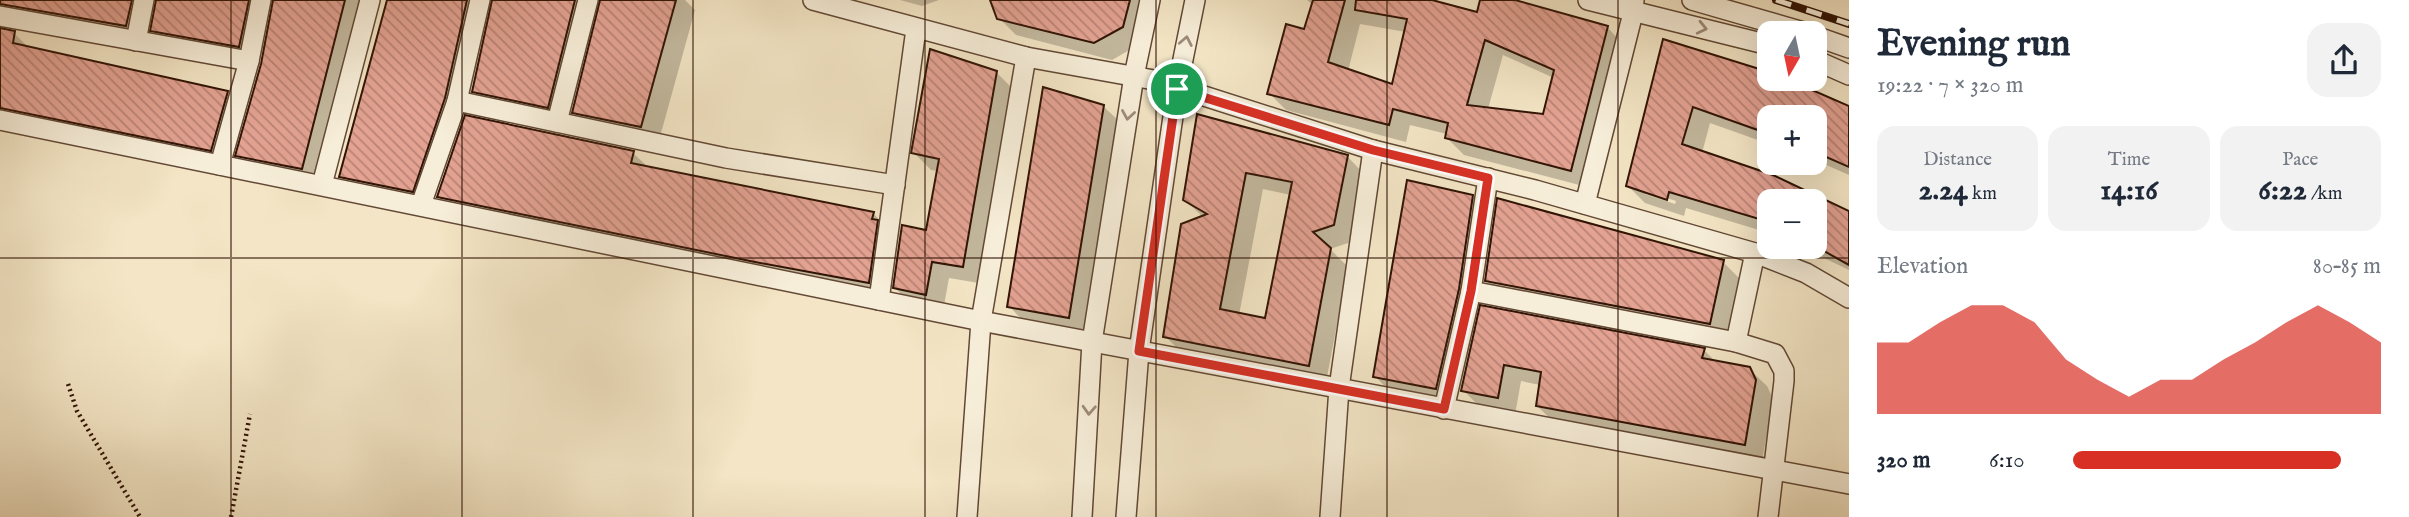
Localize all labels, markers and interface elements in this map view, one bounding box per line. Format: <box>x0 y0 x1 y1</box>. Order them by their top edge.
one-way arrow <box>1696 20 1708 35</box>
north arrow <box>1757 21 1827 91</box>
map controls <box>1757 21 1827 259</box>
text: Evening run <box>1877 21 2071 69</box>
button: share <box>2307 23 2381 97</box>
one-way arrow <box>1178 35 1193 47</box>
pin <box>1147 59 1207 119</box>
icon: arrive <box>1158 70 1196 108</box>
text: 19:22 · 7 × 320 m <box>1877 71 2024 100</box>
button: + <box>1757 105 1827 175</box>
one-way arrow <box>1121 109 1136 121</box>
text: Distance <box>1923 148 1992 172</box>
text: Time <box>2108 148 2150 172</box>
text: Pace <box>2282 148 2318 172</box>
text: 2.24 <box>1919 172 1968 210</box>
text: 14:16 <box>2100 172 2158 210</box>
text: 6:22 <box>2258 172 2307 210</box>
text: km <box>1968 182 1997 206</box>
text: /km <box>2307 182 2342 206</box>
button: − <box>1757 189 1827 259</box>
text: Elevation <box>1877 252 1968 281</box>
text: 80–85 m <box>2313 252 2381 281</box>
one-way arrow <box>1081 405 1096 416</box>
text: 320 m <box>1877 446 1930 475</box>
text: 6:10 <box>1989 446 2025 475</box>

